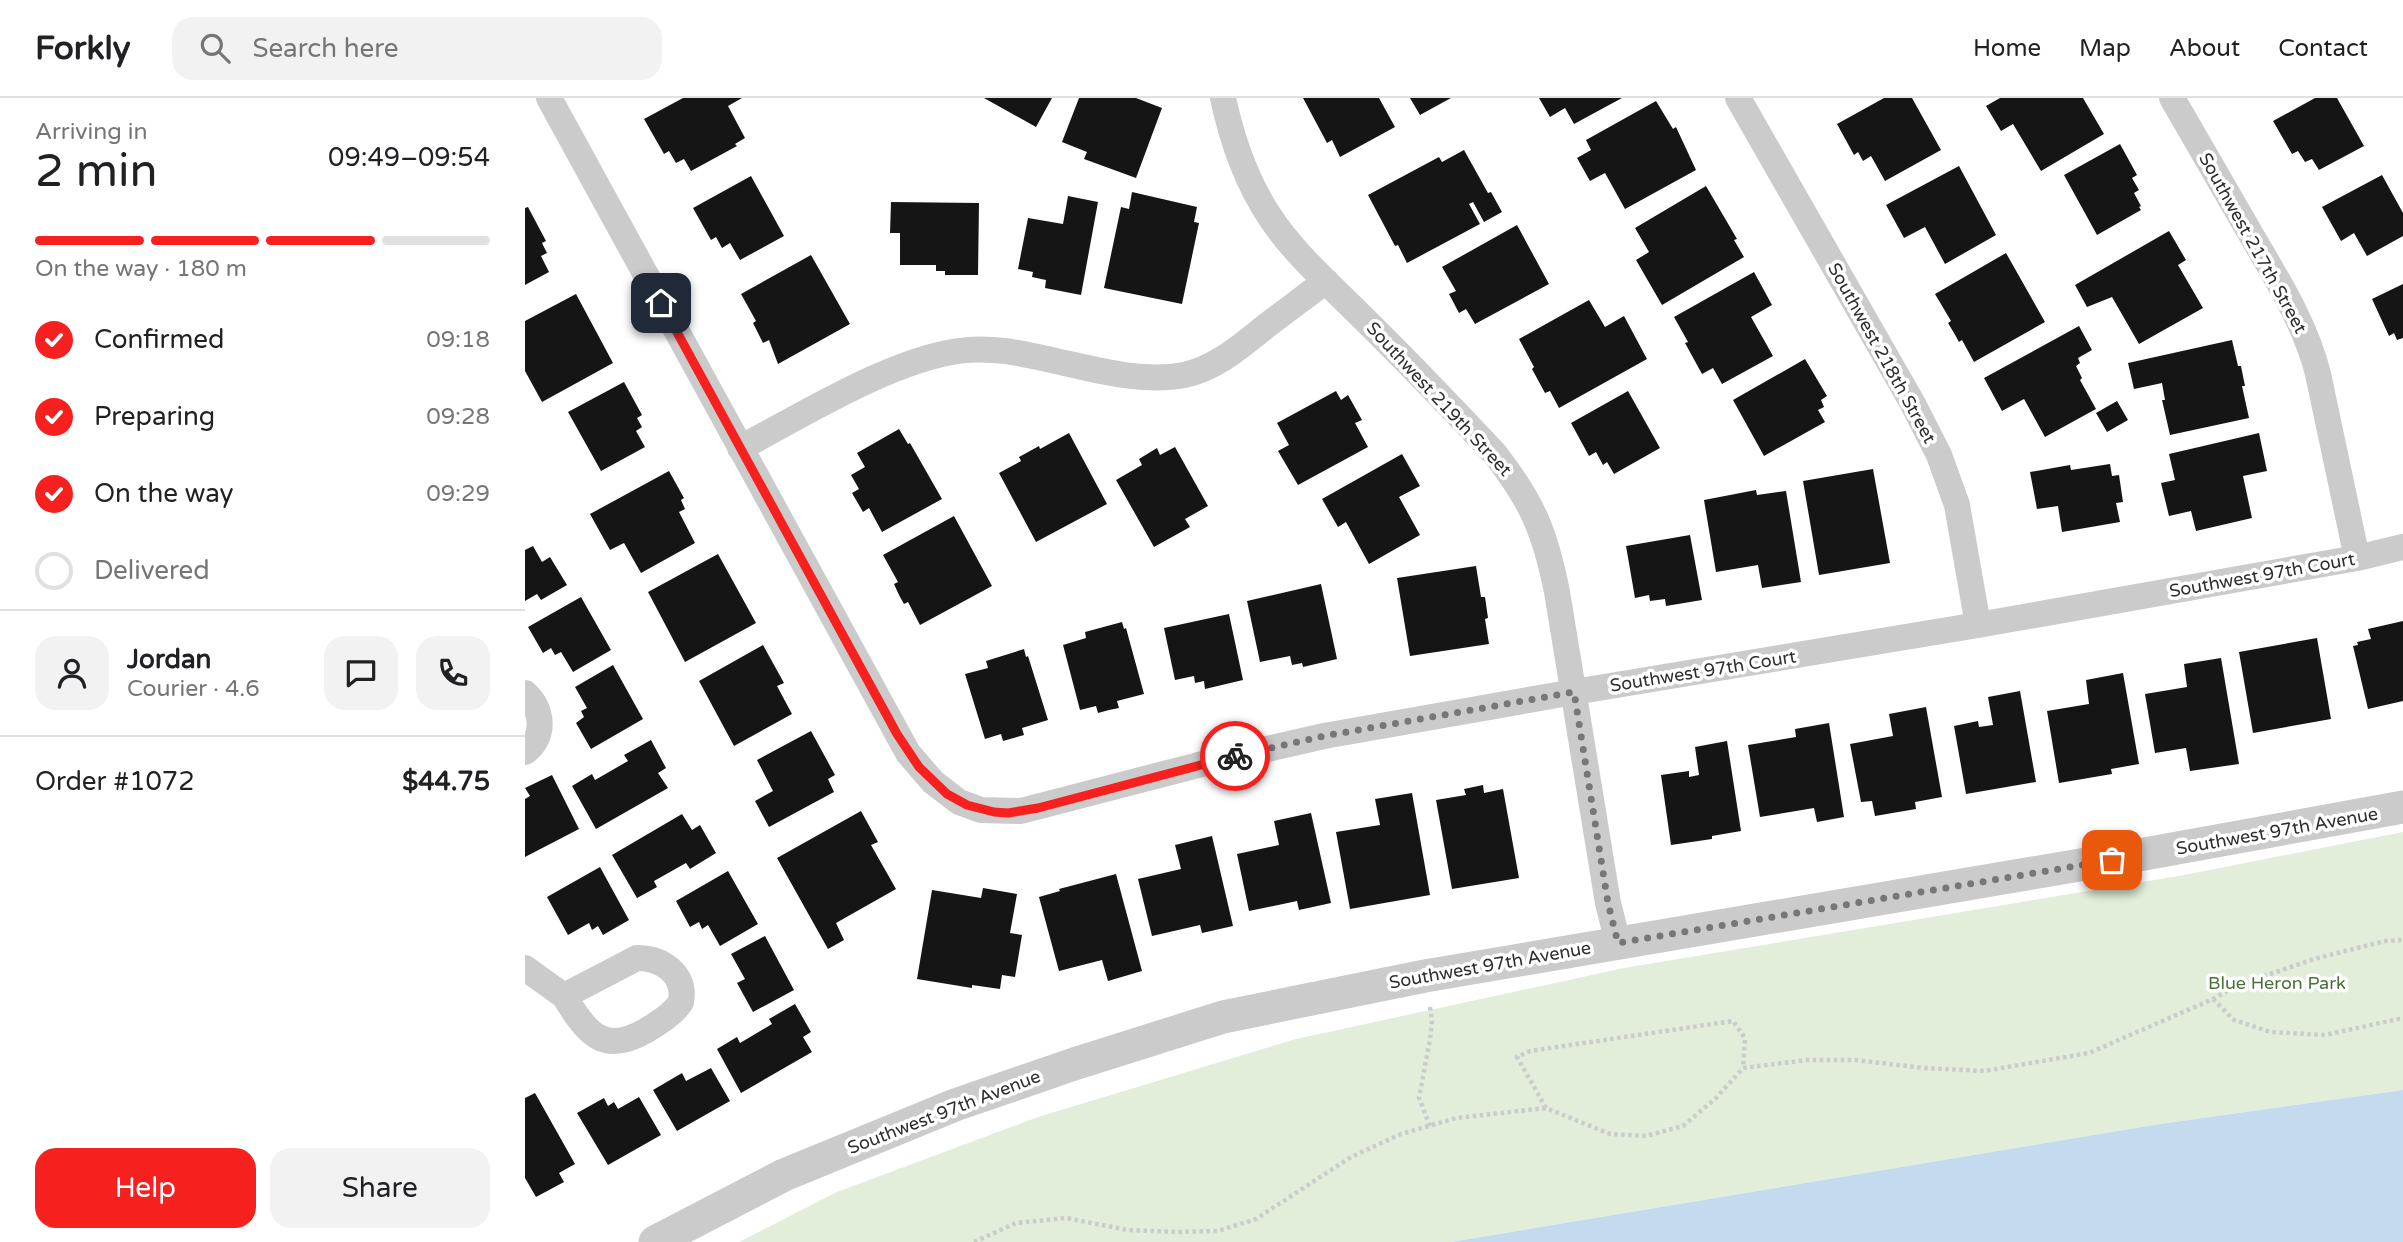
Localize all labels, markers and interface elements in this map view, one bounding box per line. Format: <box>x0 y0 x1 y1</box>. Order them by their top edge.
search box <box>172 17 662 80</box>
text: Forkly <box>35 29 130 68</box>
icon: search <box>196 29 234 67</box>
text: Search here <box>252 33 399 64</box>
text: Home <box>1973 34 2041 63</box>
text: Map <box>2079 34 2131 63</box>
text: About <box>2169 34 2240 63</box>
text: Contact <box>2278 34 2368 63</box>
text: Arriving in <box>35 118 148 146</box>
text: 09:49–09:54 <box>328 142 490 173</box>
text: 2 min <box>35 144 158 199</box>
street label: Southwest 217th Street <box>2194 149 2312 337</box>
text: On the way · 180 m <box>35 255 247 283</box>
street label: Southwest 218th Street <box>1823 259 1941 447</box>
pin <box>631 273 691 333</box>
icon: home <box>642 284 680 322</box>
street label: Southwest 219th Street <box>1362 317 1516 481</box>
icon: check <box>35 321 73 359</box>
text: Confirmed <box>94 324 224 355</box>
text: 09:18 <box>426 326 490 354</box>
icon: check <box>35 398 73 436</box>
text: Preparing <box>94 401 215 432</box>
text: 09:28 <box>426 403 490 431</box>
icon: check <box>35 475 73 513</box>
text: On the way <box>94 478 234 509</box>
text: 09:29 <box>426 480 490 508</box>
street label: Southwest 97th Court <box>2167 548 2357 602</box>
text: Delivered <box>94 555 210 586</box>
button: person <box>35 636 109 710</box>
button: chat <box>324 636 398 710</box>
button: phone <box>416 636 490 710</box>
text: Jordan <box>127 644 211 675</box>
street label: Southwest 97th Court <box>1608 645 1798 697</box>
text: Courier · 4.6 <box>127 675 260 703</box>
courier <box>1200 721 1270 791</box>
icon: bike <box>1216 737 1254 775</box>
text: Order #1072 <box>35 766 195 797</box>
text: $44.75 <box>402 766 490 797</box>
street label: Southwest 97th Avenue <box>2174 802 2380 860</box>
pin <box>2082 830 2142 890</box>
icon: bag <box>2093 841 2131 879</box>
street label: Southwest 97th Avenue <box>1387 936 1593 994</box>
park label: Blue Heron Park <box>2208 972 2346 994</box>
street label: Southwest 97th Avenue <box>845 1065 1043 1159</box>
button: Help <box>35 1148 256 1228</box>
button: Share <box>270 1148 490 1228</box>

